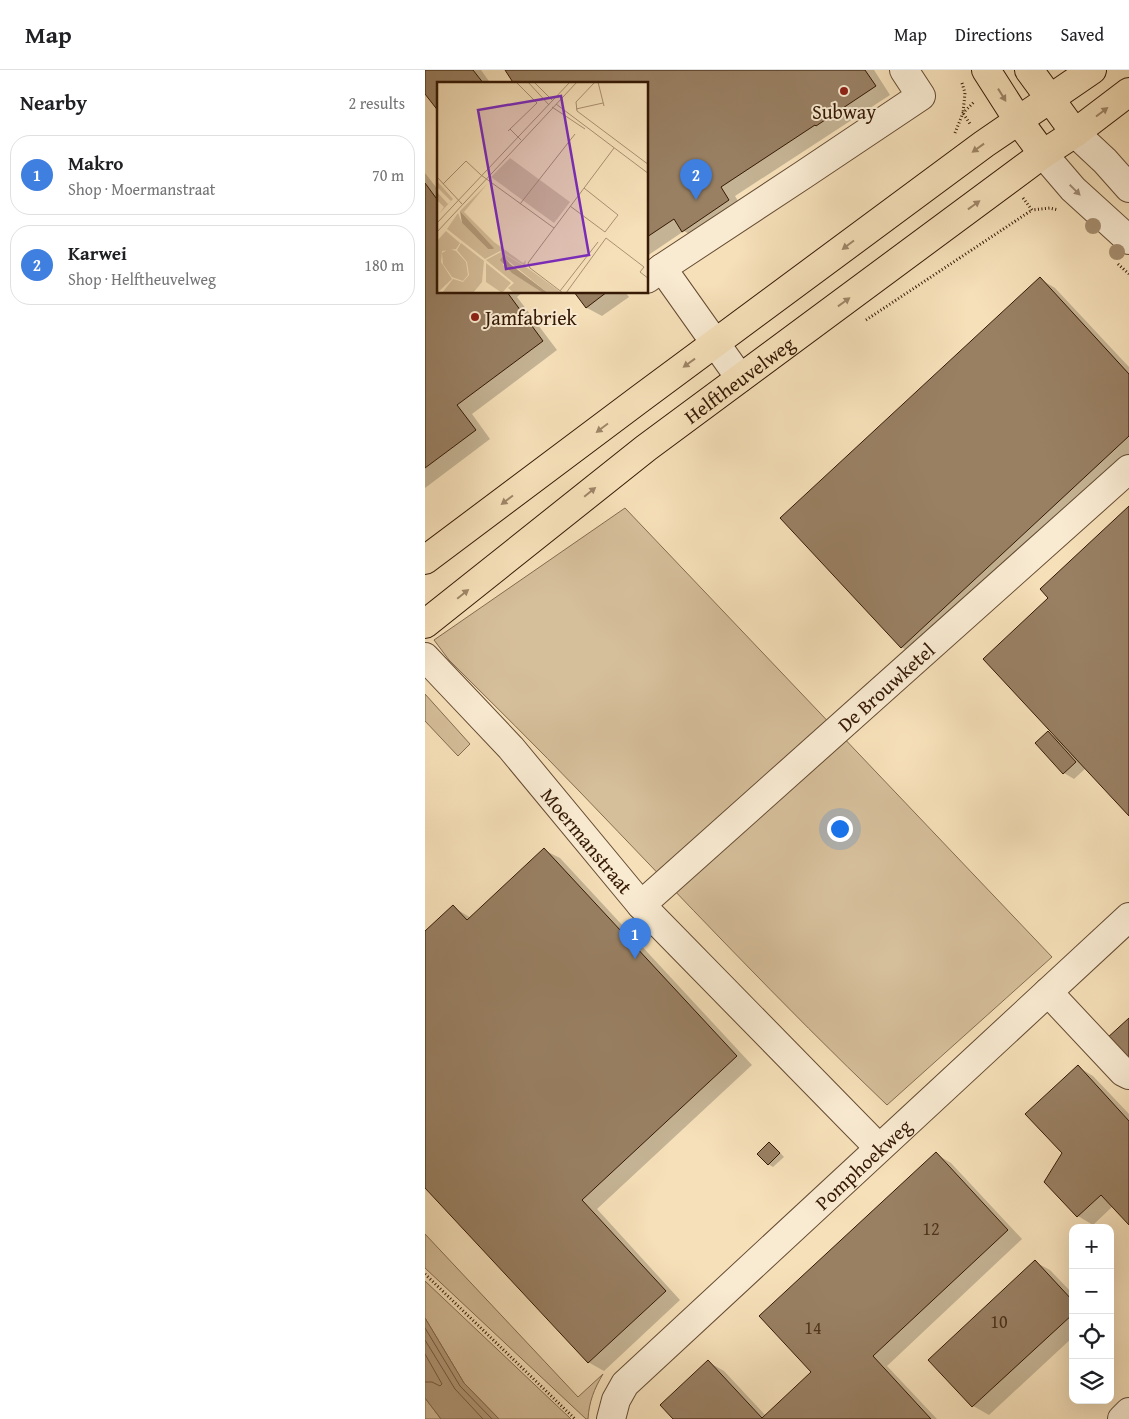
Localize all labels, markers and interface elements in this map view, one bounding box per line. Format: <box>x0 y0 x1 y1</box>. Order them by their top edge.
text: Map <box>25 17 72 52</box>
text: Map <box>894 21 927 48</box>
text: Directions <box>955 21 1032 48</box>
text: Saved <box>1060 21 1104 48</box>
inset map <box>437 82 649 294</box>
marker: Subway <box>838 85 850 97</box>
text: Nearby <box>20 87 87 118</box>
one-way arrow <box>998 88 1007 102</box>
text: 2 results <box>348 91 405 115</box>
place label: Subway <box>812 97 876 126</box>
one-way arrow <box>1095 107 1108 118</box>
one-way arrow <box>972 143 985 154</box>
text: Makro <box>68 149 123 177</box>
pin: 2 <box>680 159 712 200</box>
text: 1 <box>33 163 41 187</box>
text: 70 m <box>372 163 404 187</box>
text: Shop · Moermanstraat <box>68 177 216 201</box>
one-way arrow <box>1069 184 1081 196</box>
one-way arrow <box>967 200 981 210</box>
text: Karwei <box>68 239 127 267</box>
one-way arrow <box>841 240 855 250</box>
text: 2 <box>33 253 41 277</box>
text: 180 m <box>364 253 404 277</box>
text: Shop · Helftheuvelweg <box>68 267 216 291</box>
one-way arrow <box>837 296 850 307</box>
place label: Jamfabriek <box>482 303 578 332</box>
marker: Jamfabriek <box>469 311 481 323</box>
street label: Helftheuvelweg <box>678 329 800 430</box>
one-way arrow <box>683 357 696 368</box>
one-way arrow <box>595 423 609 433</box>
one-way arrow <box>583 487 596 498</box>
one-way arrow <box>501 494 514 505</box>
one-way arrow <box>456 588 469 599</box>
street label: De Brouwketel <box>831 635 941 738</box>
street label: Moermanstraat <box>535 781 640 900</box>
your location <box>827 816 853 842</box>
pin: 1 <box>619 918 651 959</box>
street label: Pomphoekweg <box>808 1112 917 1216</box>
house number: 12 <box>922 1215 940 1242</box>
map controls <box>1069 1224 1114 1404</box>
button: + <box>1069 1224 1114 1269</box>
button: − <box>1069 1269 1114 1314</box>
house number: 10 <box>990 1308 1008 1335</box>
house number: 14 <box>804 1314 822 1341</box>
button: locate <box>1069 1314 1114 1359</box>
button: layers <box>1069 1359 1114 1404</box>

